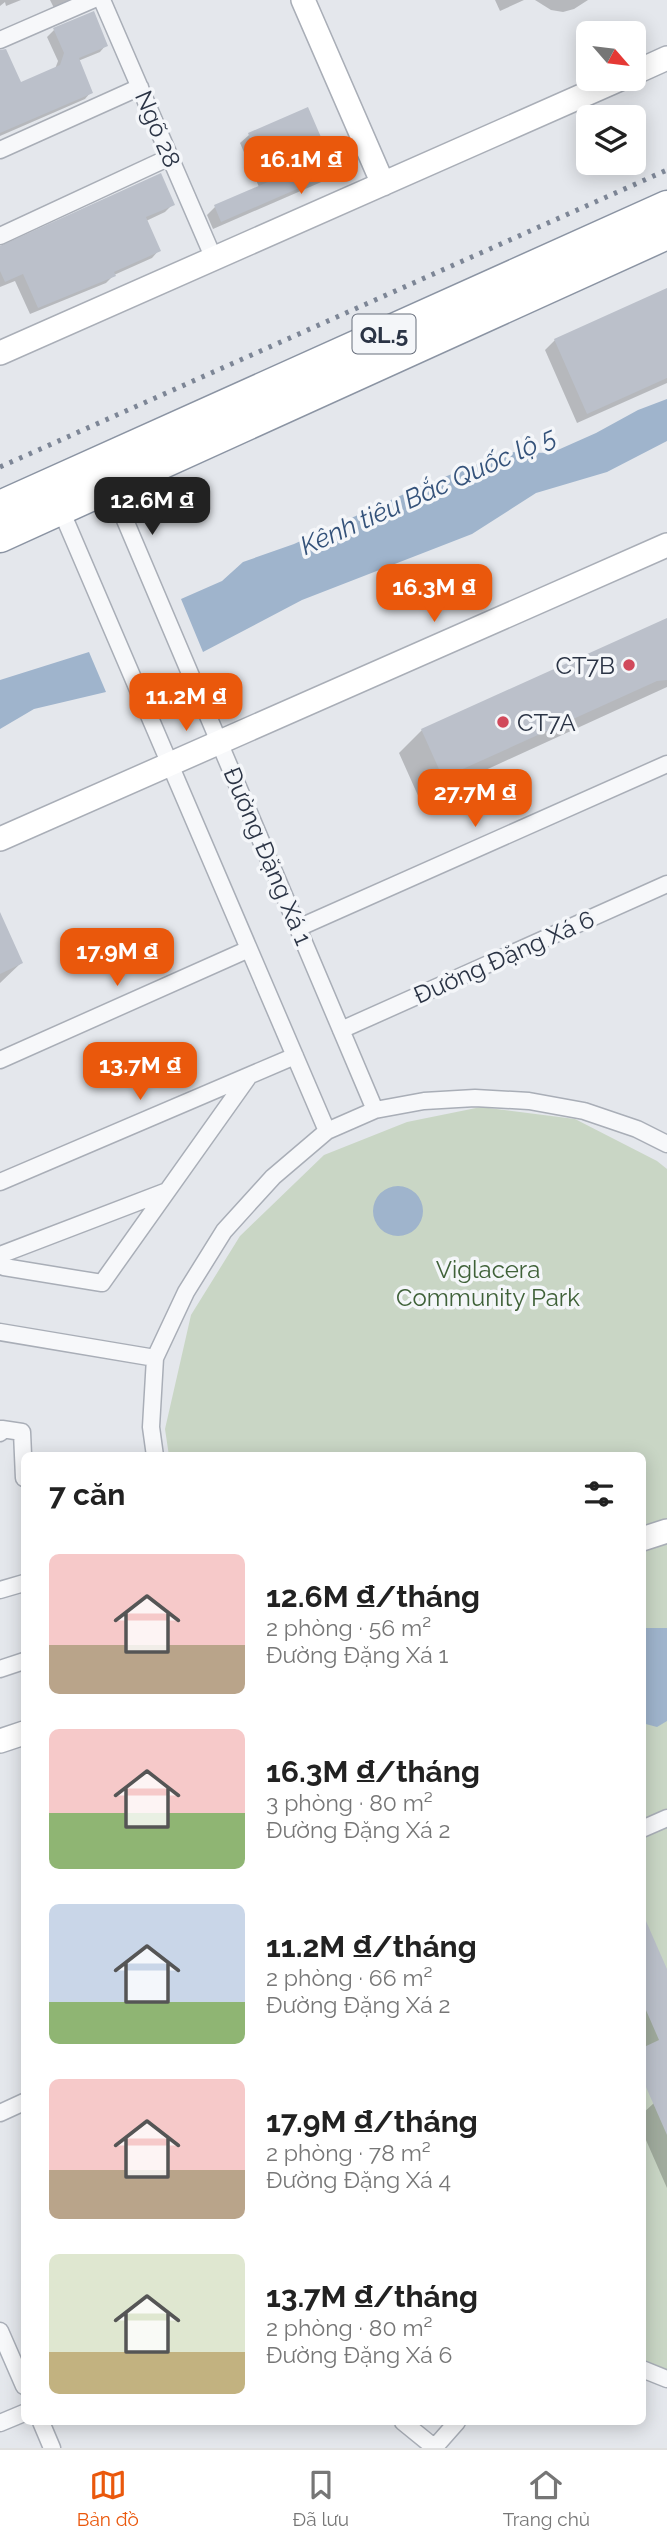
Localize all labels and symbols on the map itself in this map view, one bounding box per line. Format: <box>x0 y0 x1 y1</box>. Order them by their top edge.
north arrow <box>576 21 646 91</box>
street label: Ngõ 28 <box>129 86 187 172</box>
pin: 16.1M ₫ <box>236 136 366 196</box>
road number: QL.5 <box>352 314 416 354</box>
water label: Kênh tiêu Bắc Quốc lộ 5 <box>296 421 561 561</box>
pin: 12.6M ₫ <box>87 477 217 537</box>
pin: 16.3M ₫ <box>369 564 499 624</box>
place label: CT7B <box>556 651 615 680</box>
marker: CT7B <box>621 657 637 673</box>
pin: 11.2M ₫ <box>121 674 251 733</box>
place label: CT7A <box>517 708 576 737</box>
marker: CT7A <box>495 714 511 730</box>
street label: Đường Đặng Xá 1 <box>217 763 319 949</box>
pin: 27.7M ₫ <box>410 770 540 829</box>
street label: Đường Đặng Xá 6 <box>409 904 599 1010</box>
pin: 17.9M ₫ <box>52 928 182 988</box>
pin: 13.7M ₫ <box>75 1042 205 1102</box>
park label: Viglacera Community Park <box>396 1255 580 1312</box>

